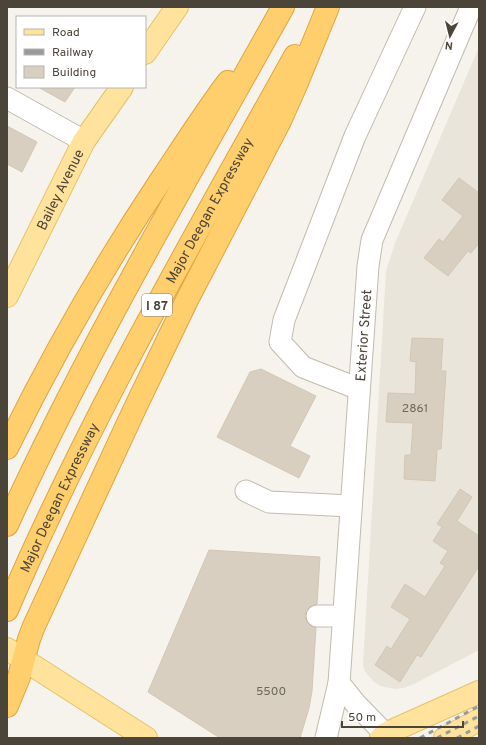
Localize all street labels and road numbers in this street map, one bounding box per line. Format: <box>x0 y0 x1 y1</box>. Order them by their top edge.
street label: Major Deegan Expressway <box>163 135 258 287</box>
street label: Bailey Avenue <box>34 147 89 233</box>
street label: Exterior Street <box>353 289 376 382</box>
road number: I 87 <box>142 294 172 316</box>
street label: Major Deegan Expressway <box>17 420 104 576</box>

